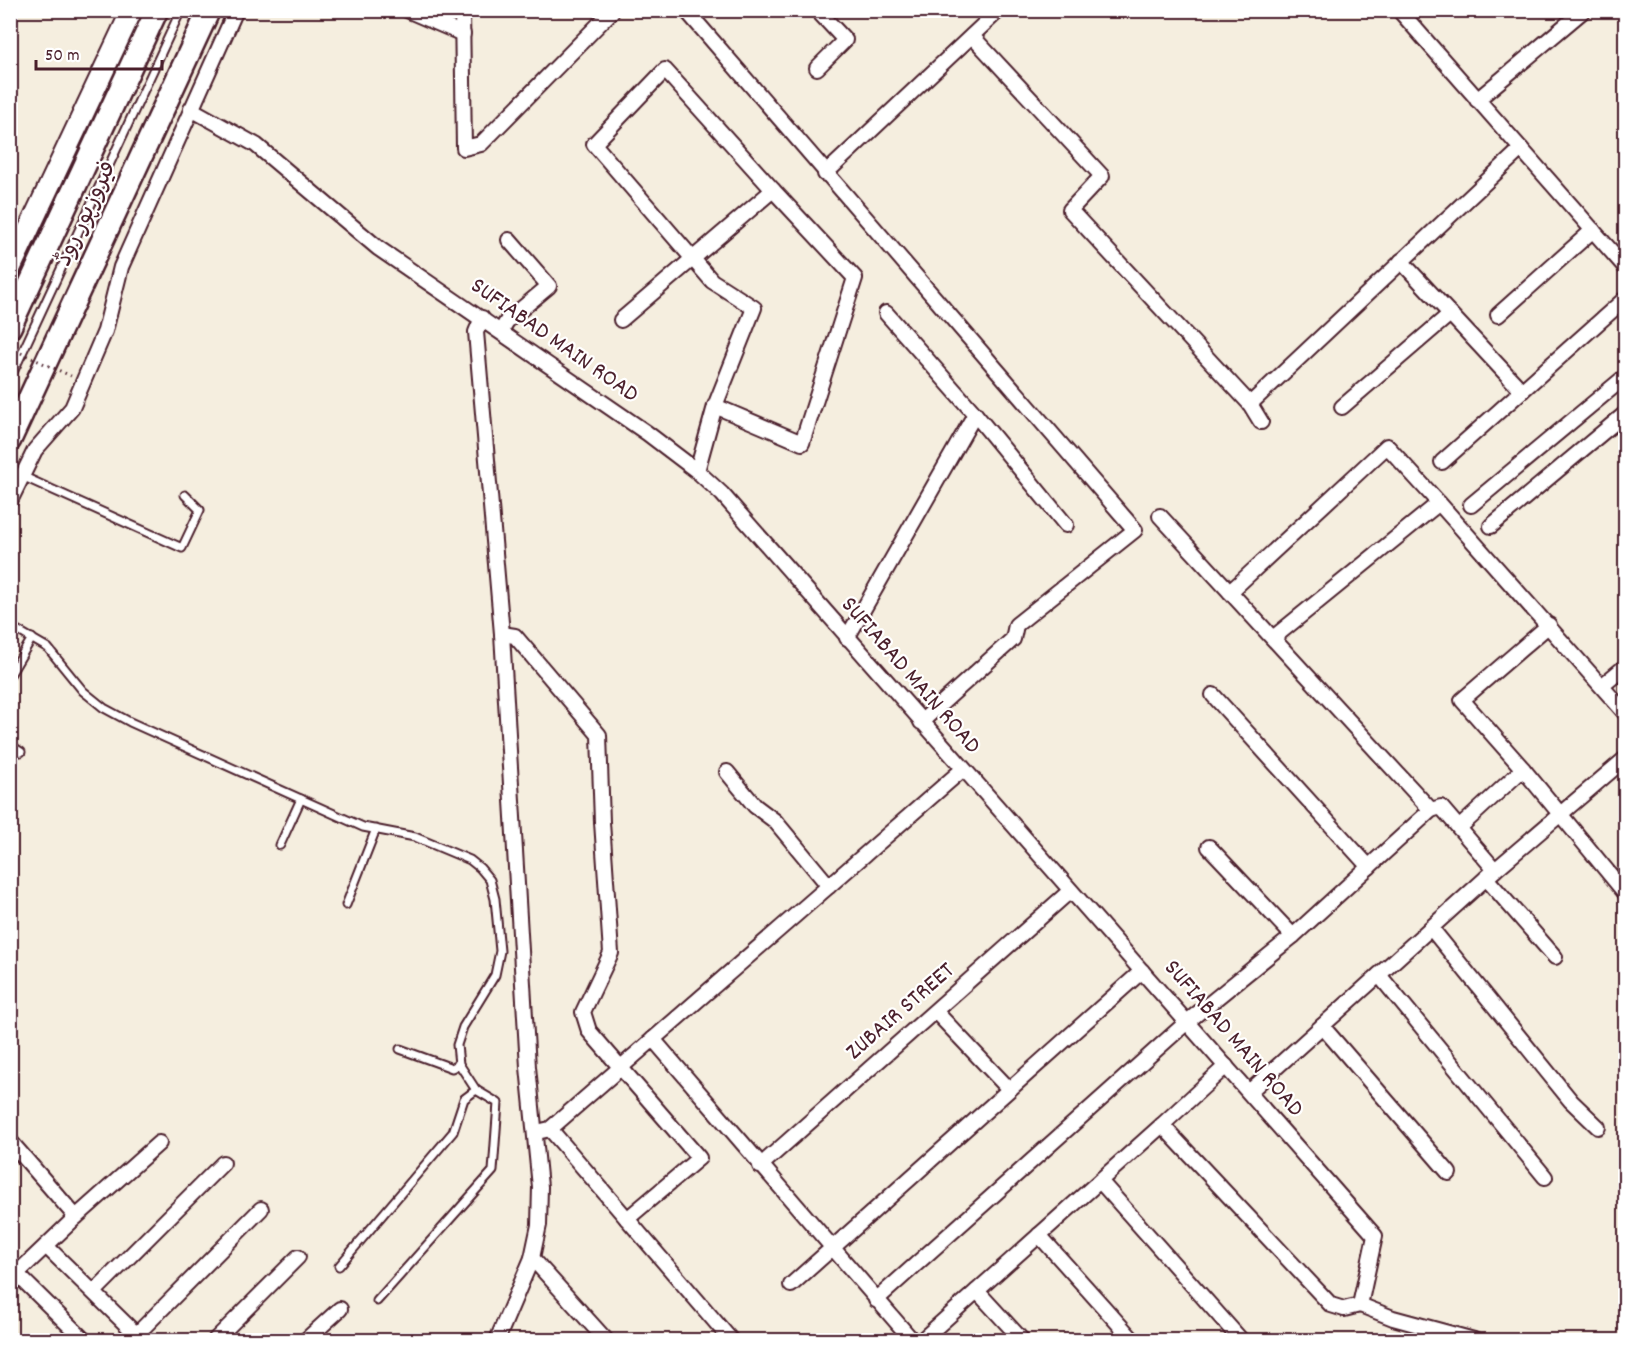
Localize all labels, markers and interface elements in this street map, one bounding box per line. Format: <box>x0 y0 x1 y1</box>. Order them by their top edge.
scale bar <box>36 33 162 71</box>
text: 50 m <box>45 44 80 69</box>
street label: فیروزپور روڈ <box>48 156 126 272</box>
street label: SUFIABAD MAIN ROAD <box>463 270 645 412</box>
street label: SUFIABAD MAIN ROAD <box>832 590 988 762</box>
street label: SUFIABAD MAIN ROAD <box>1155 953 1311 1125</box>
street label: ZUBAIR STREET <box>839 955 963 1069</box>

